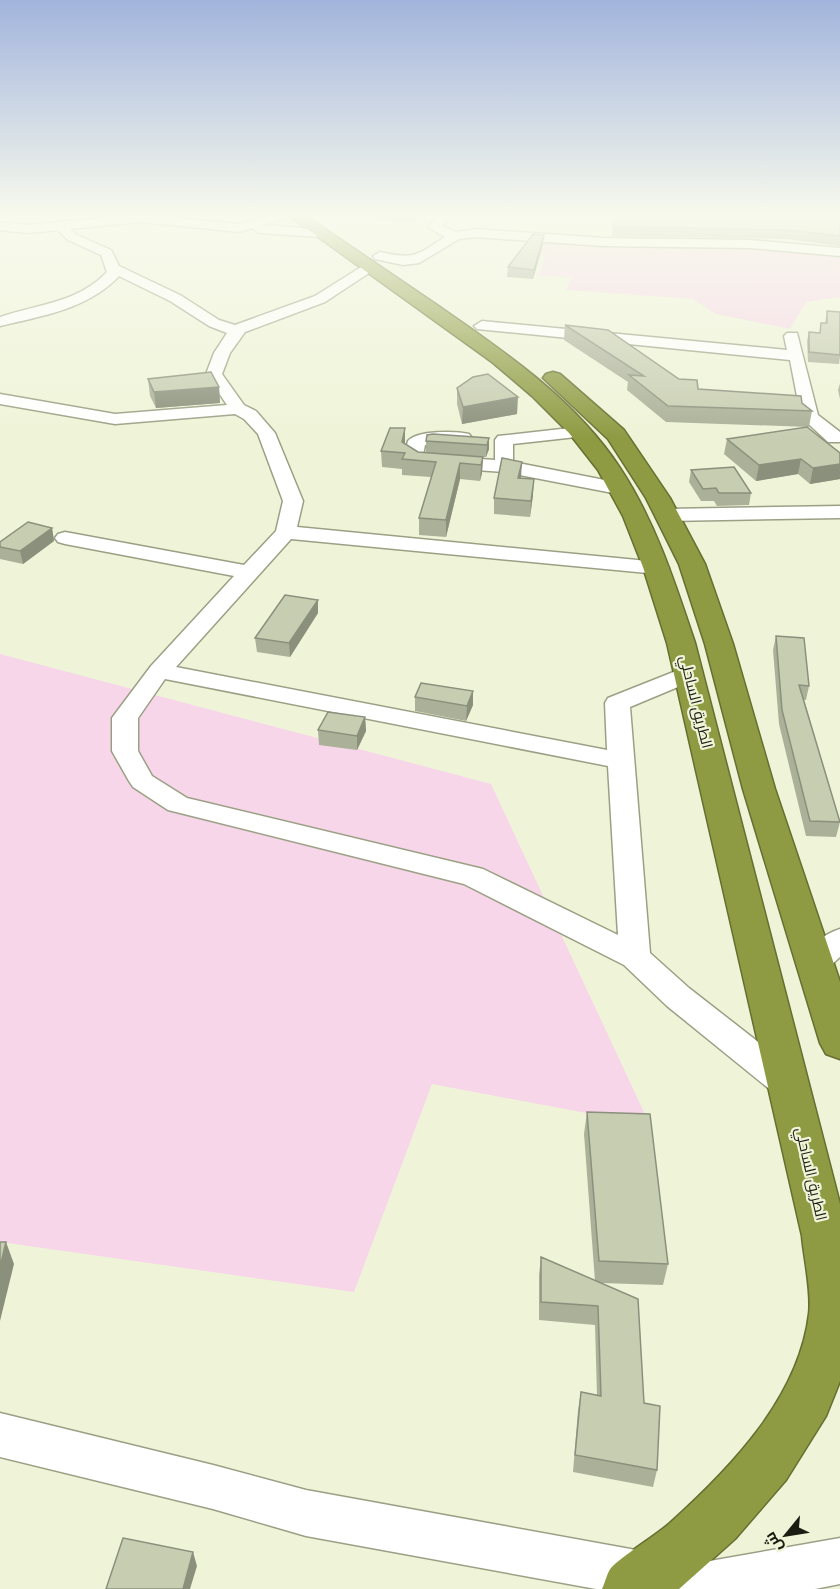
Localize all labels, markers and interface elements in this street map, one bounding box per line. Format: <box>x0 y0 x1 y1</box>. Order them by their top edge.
street label: الطريق الساحلي <box>673 653 717 751</box>
street label: الطريق الساحلي <box>789 1125 831 1223</box>
north arrow <box>756 1505 816 1565</box>
text: ش <box>759 1529 787 1556</box>

